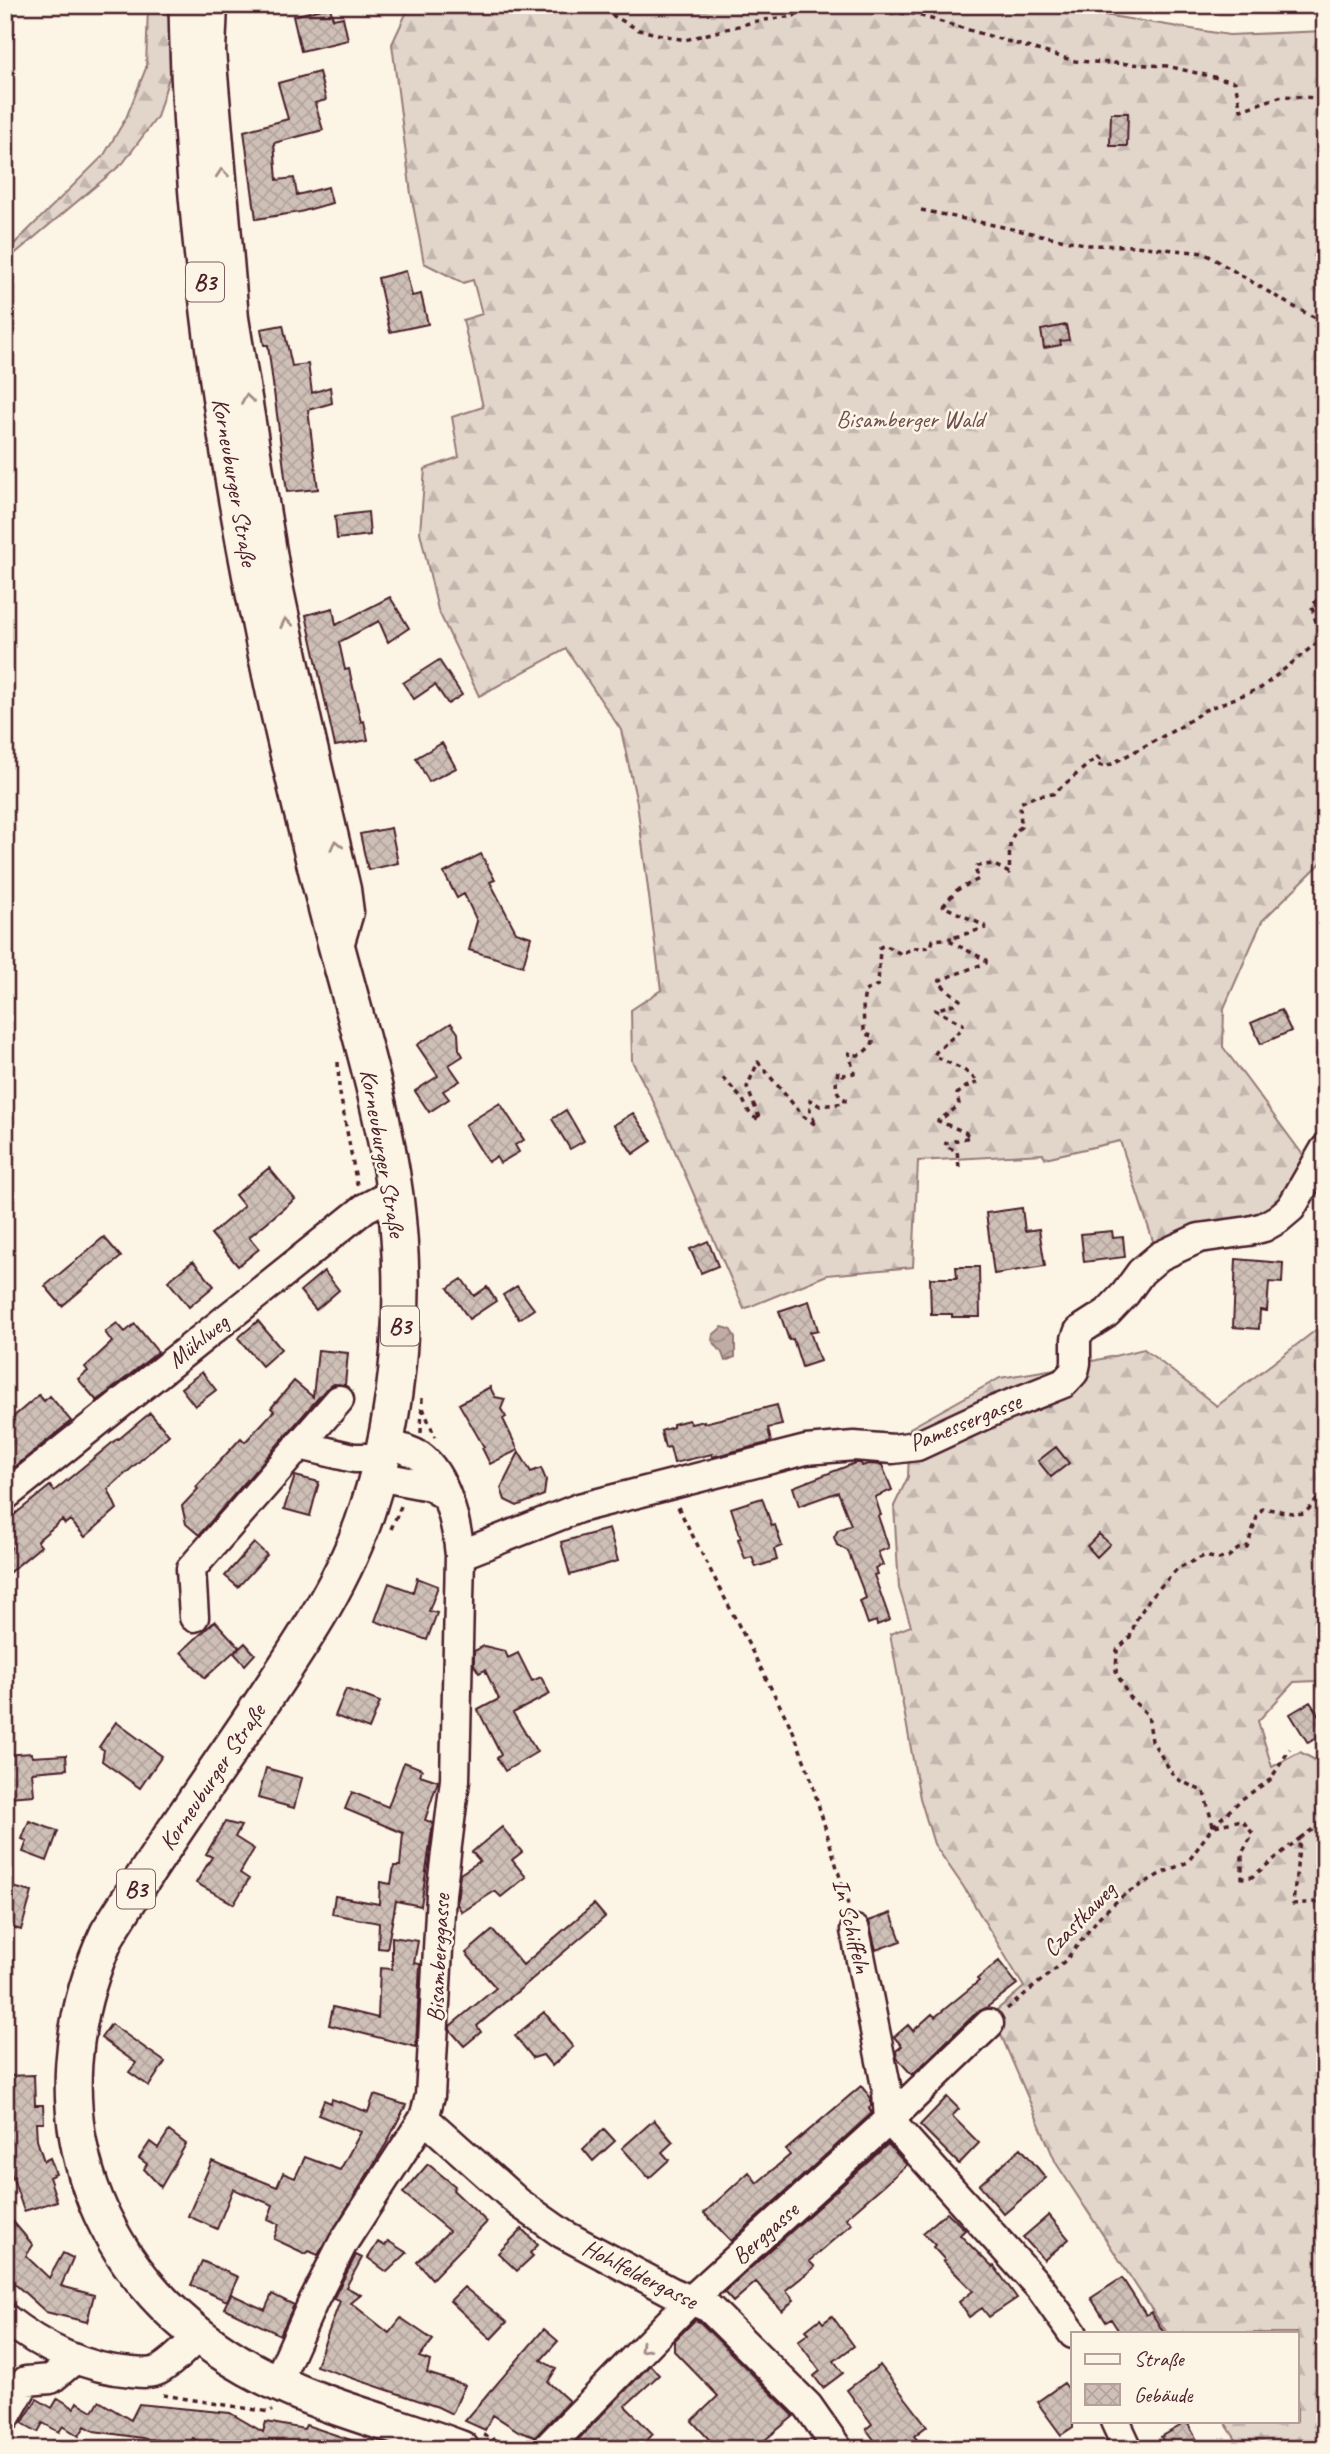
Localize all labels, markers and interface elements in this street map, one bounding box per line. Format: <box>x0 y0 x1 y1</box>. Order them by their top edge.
one-way arrow <box>215 167 230 179</box>
road number: B3 <box>186 262 224 302</box>
one-way arrow <box>240 393 255 405</box>
street label: Korneuburger Straße <box>205 396 265 570</box>
park label: Bisamberger Wald <box>836 404 987 434</box>
one-way arrow <box>280 617 295 629</box>
one-way arrow <box>330 839 344 851</box>
street label: Korneuburger Straße <box>353 1067 413 1241</box>
street label: Mühlweg <box>161 1306 236 1375</box>
road number: B3 <box>381 1306 419 1345</box>
street label: Pamessergasse <box>905 1385 1027 1458</box>
street label: Korneuburger Straße <box>152 1696 273 1856</box>
road number: B3 <box>117 1870 155 1908</box>
street label: Czastkaweg <box>1036 1874 1123 1963</box>
street label: In Schiffeln <box>826 1876 878 1976</box>
street label: Bisamberggasse <box>420 1891 456 2023</box>
street label: Berggasse <box>725 2194 806 2271</box>
street label: Hohlfeldergasse <box>577 2232 704 2317</box>
legend <box>1071 2332 1298 2422</box>
one-way arrow <box>640 2340 653 2353</box>
text: Straße <box>1134 2346 1186 2372</box>
text: Gebäude <box>1134 2382 1193 2408</box>

